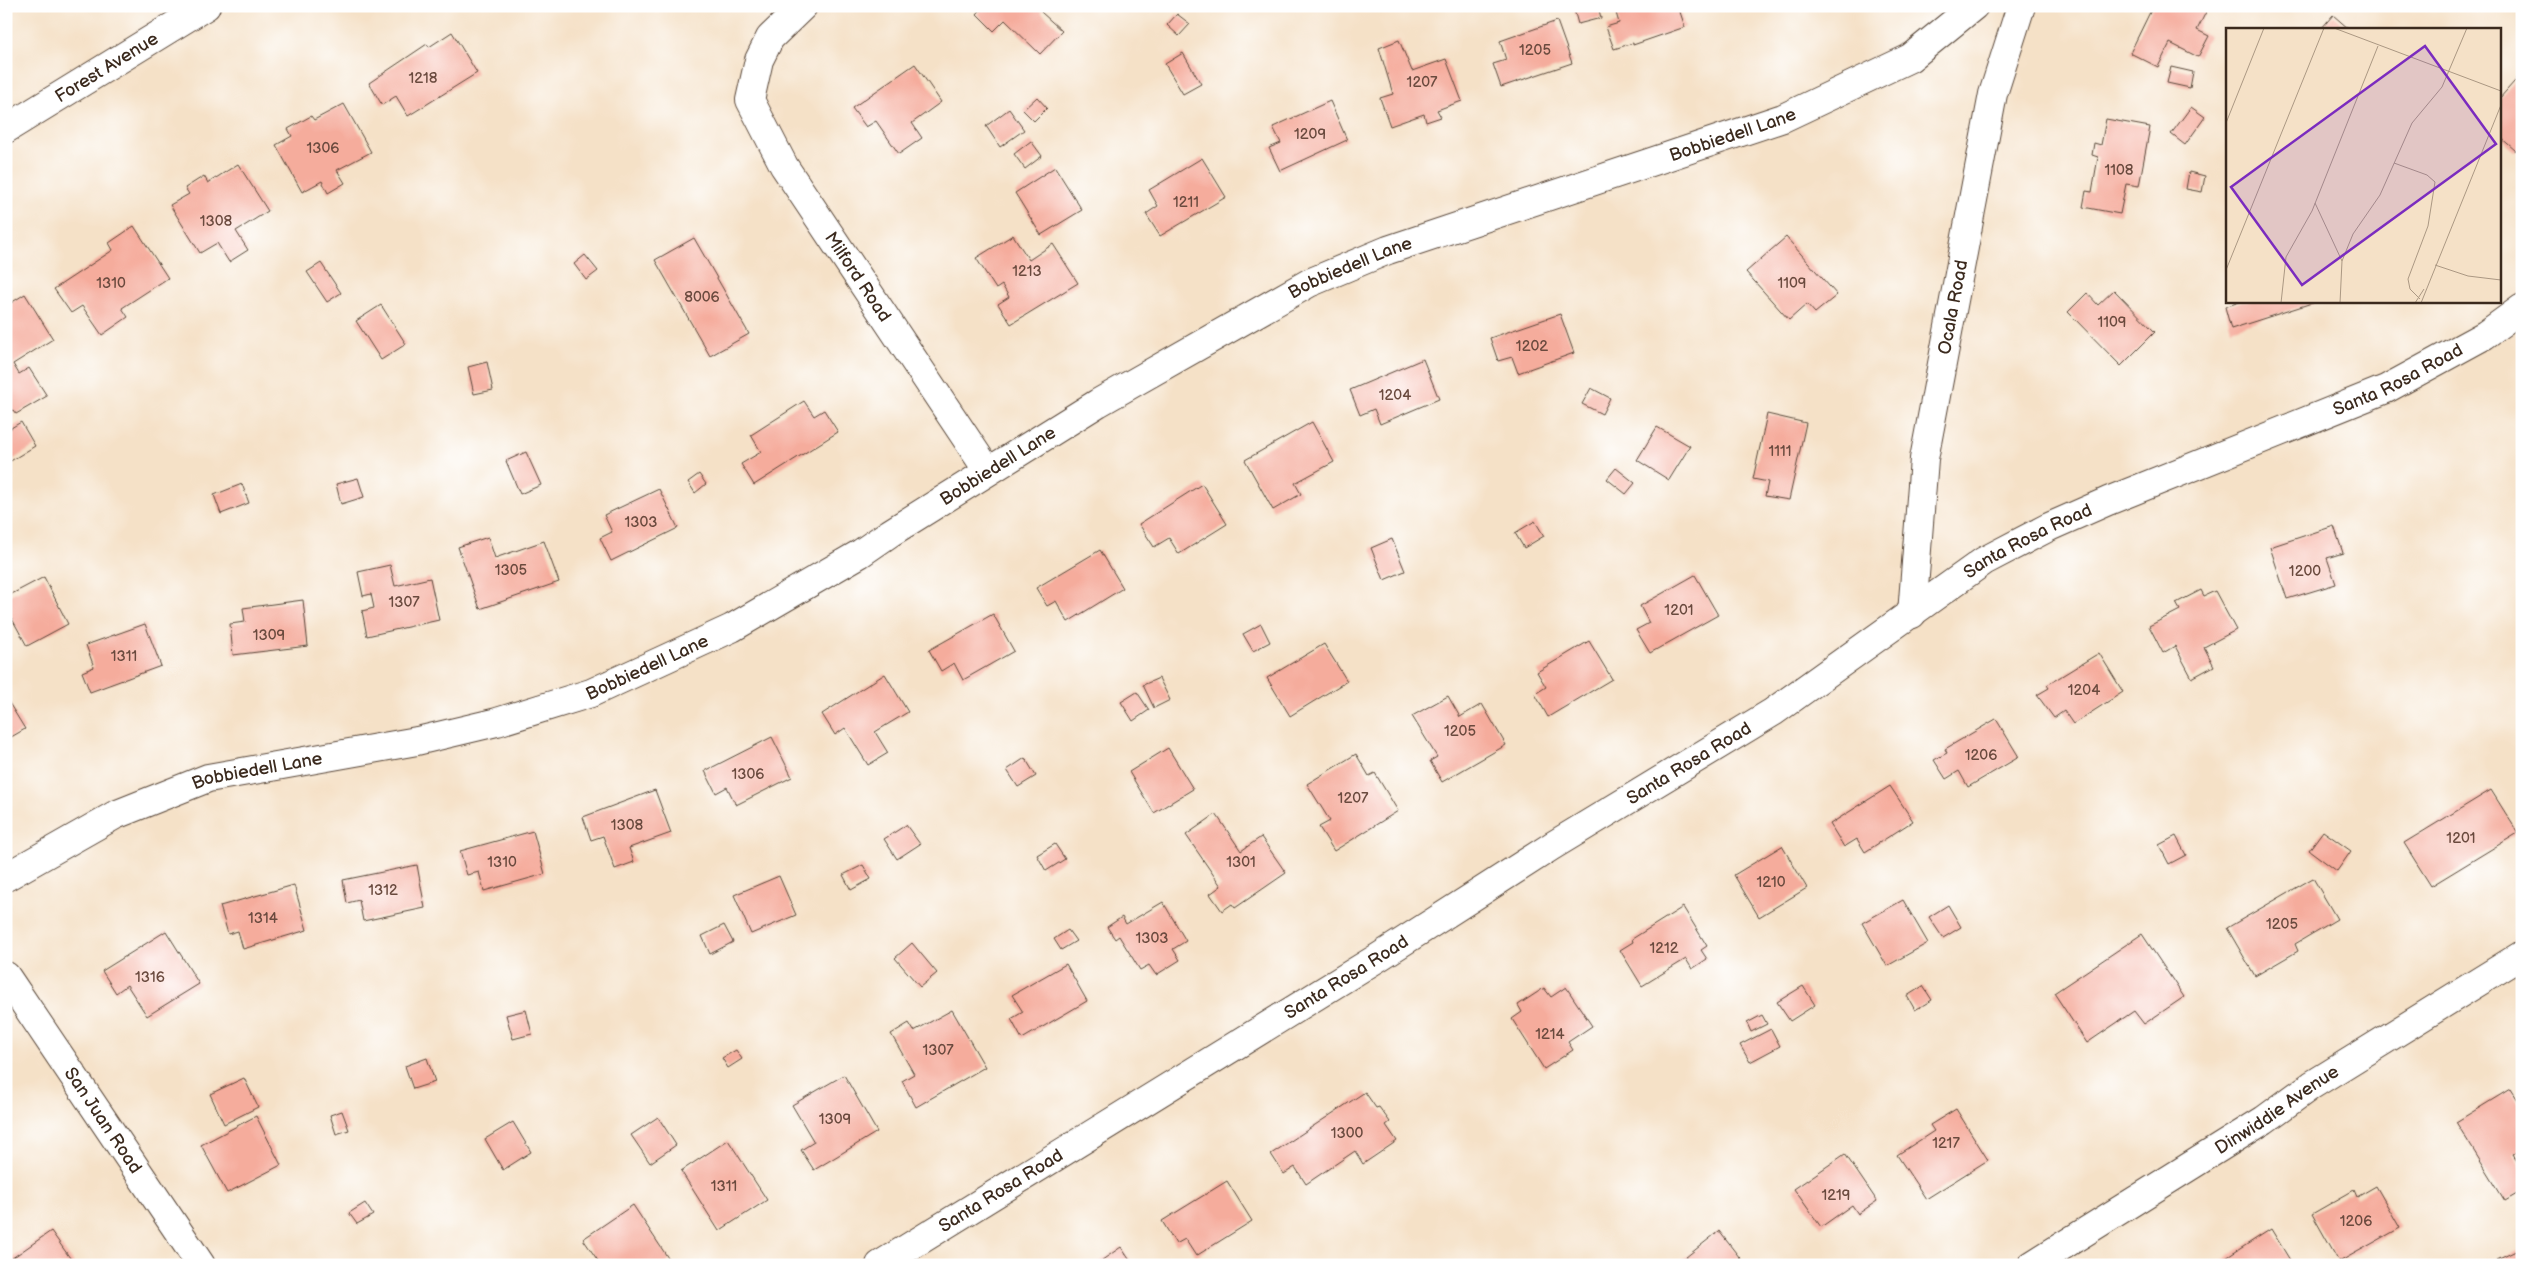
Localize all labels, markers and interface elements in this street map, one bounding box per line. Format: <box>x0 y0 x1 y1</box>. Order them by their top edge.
street label: Forest Avenue <box>51 28 162 107</box>
inset map <box>2226 28 2500 302</box>
house number: 1205 <box>1519 41 1551 60</box>
house number: 1218 <box>409 69 438 88</box>
house number: 1207 <box>1407 73 1438 92</box>
street label: Bobbiedell Lane <box>1667 103 1800 166</box>
house number: 1209 <box>1294 125 1326 144</box>
house number: 1306 <box>306 139 340 158</box>
house number: 1108 <box>2104 161 2134 180</box>
house number: 1211 <box>1173 193 1199 212</box>
house number: 1308 <box>200 212 233 231</box>
street label: Milford Road <box>820 228 895 326</box>
street label: Bobbiedell Lane <box>1285 233 1415 304</box>
street label: Ocala Road <box>1934 258 1972 356</box>
house number: 1213 <box>1012 262 1042 281</box>
house number: 1310 <box>96 274 126 293</box>
house number: 1109 <box>1777 274 1807 293</box>
house number: 8006 <box>684 288 720 307</box>
house number: 1109 <box>2097 313 2127 332</box>
house number: 1202 <box>1516 337 1548 356</box>
street label: Santa Rosa Road <box>2330 339 2466 420</box>
house number: 1204 <box>1379 386 1411 405</box>
street label: Bobbiedell Lane <box>936 422 1060 510</box>
house number: 1111 <box>1768 442 1792 461</box>
street label: Santa Rosa Road <box>1960 499 2095 583</box>
house number: 1303 <box>624 513 658 532</box>
house number: 1305 <box>495 561 527 580</box>
house number: 1200 <box>2289 562 2321 581</box>
house number: 1307 <box>388 593 420 612</box>
house number: 1201 <box>1664 601 1694 620</box>
house number: 1309 <box>253 626 285 645</box>
street label: Bobbiedell Lane <box>583 630 712 705</box>
house number: 1311 <box>111 647 137 666</box>
house number: 1204 <box>2068 681 2100 700</box>
street label: Santa Rosa Road <box>1623 718 1755 809</box>
house number: 1205 <box>1444 722 1476 741</box>
house number: 1206 <box>1965 746 1997 765</box>
street label: Bobbiedell Lane <box>189 748 324 794</box>
house number: 1306 <box>731 765 765 784</box>
house number: 1207 <box>1338 789 1369 808</box>
house number: 1308 <box>611 816 644 835</box>
house number: 1201 <box>2446 829 2476 848</box>
house number: 1310 <box>487 853 517 872</box>
house number: 1301 <box>1226 853 1256 872</box>
house number: 1210 <box>1756 873 1786 892</box>
house number: 1312 <box>368 881 398 900</box>
house number: 1314 <box>248 909 278 928</box>
house number: 1205 <box>2266 915 2298 934</box>
house number: 1303 <box>1135 929 1169 948</box>
street label: Santa Rosa Road <box>1281 931 1412 1024</box>
house number: 1212 <box>1649 939 1679 958</box>
house number: 1316 <box>135 968 165 987</box>
house number: 1214 <box>1535 1025 1565 1044</box>
house number: 1307 <box>922 1041 954 1060</box>
street label: Dinwiddie Avenue <box>2211 1061 2343 1159</box>
street label: San Juan Road <box>60 1064 146 1178</box>
house number: 1309 <box>819 1110 851 1129</box>
house number: 1300 <box>1331 1124 1364 1143</box>
house number: 1217 <box>1932 1134 1960 1153</box>
street label: Santa Rosa Road <box>935 1145 1067 1237</box>
house number: 1311 <box>711 1177 737 1196</box>
house number: 1219 <box>1822 1186 1850 1205</box>
house number: 1206 <box>2340 1212 2372 1231</box>

